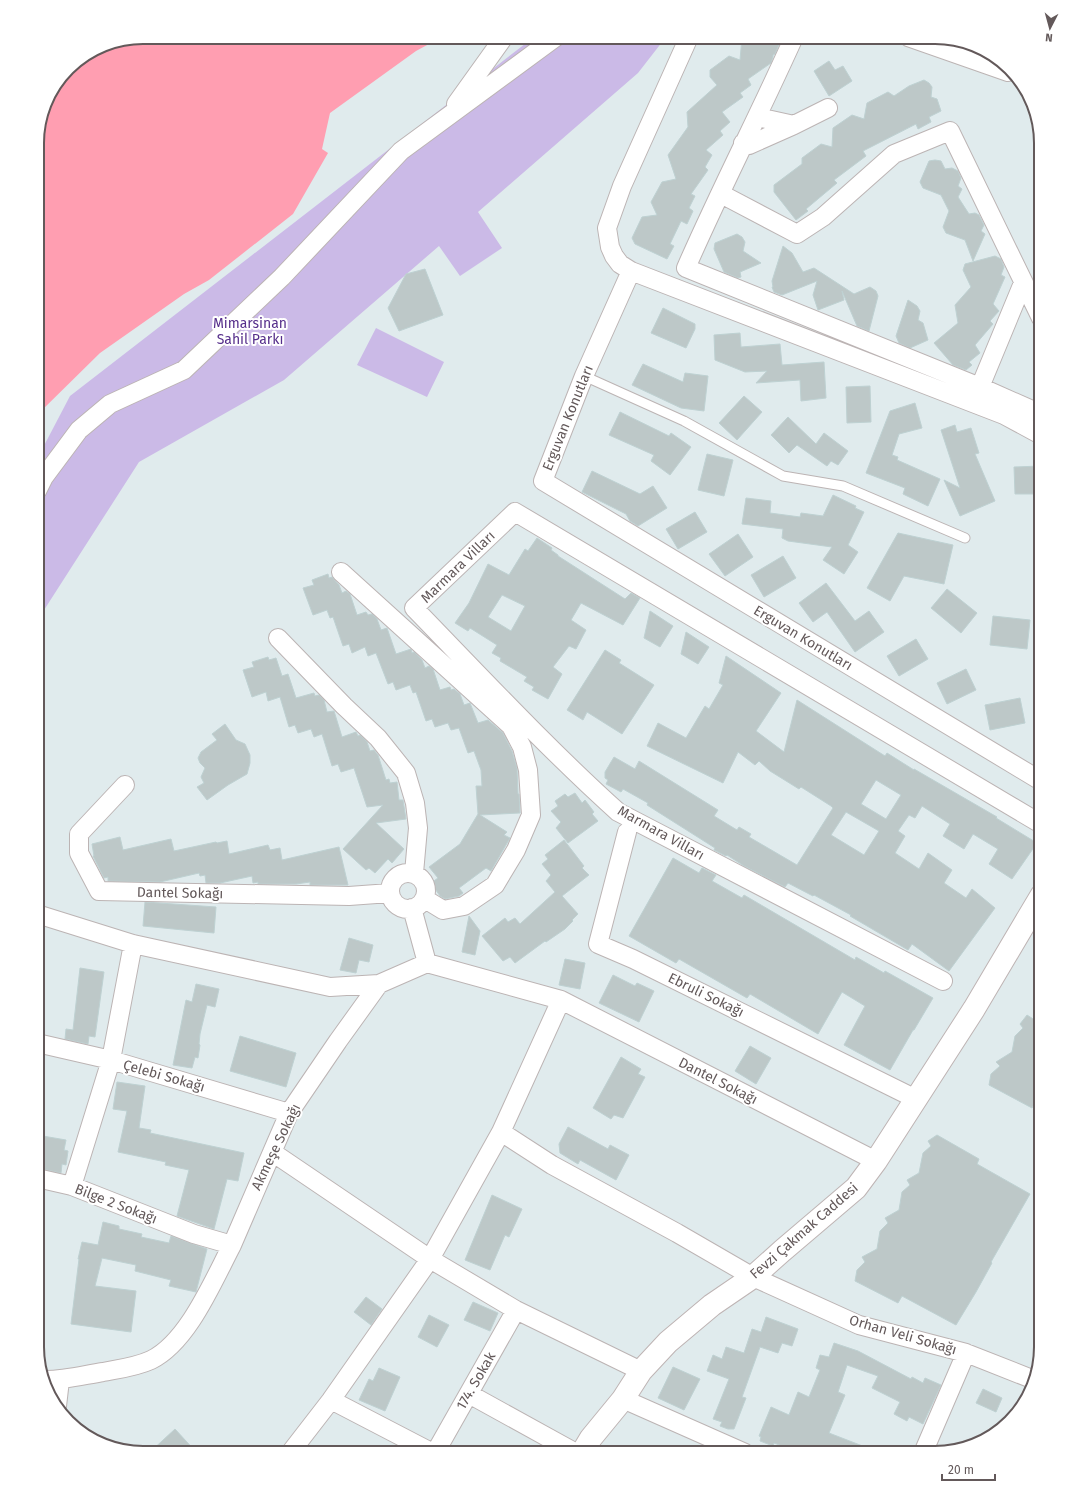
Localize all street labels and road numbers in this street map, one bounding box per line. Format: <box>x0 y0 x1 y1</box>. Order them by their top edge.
street label: Erguvan Konutları <box>539 363 597 473</box>
street label: Marmara Vilları <box>417 527 499 607</box>
street label: Erguvan Konutları <box>750 602 856 674</box>
street label: Marmara Vilları <box>615 802 707 864</box>
street label: Dantel Sokağı <box>137 884 223 902</box>
street label: Ebruli Sokağı <box>665 969 747 1021</box>
street label: Dantel Sokağı <box>676 1054 760 1108</box>
street label: Çelebi Sokağı <box>121 1056 207 1096</box>
street label: Akmeşe Sokağı <box>248 1101 304 1193</box>
street label: Fevzi Çakmak Caddesi <box>746 1179 862 1283</box>
street label: Bilge 2 Sokağı <box>72 1180 160 1228</box>
street label: Orhan Veli Sokağı <box>847 1312 959 1358</box>
street label: 174. Sokak <box>453 1348 500 1413</box>

